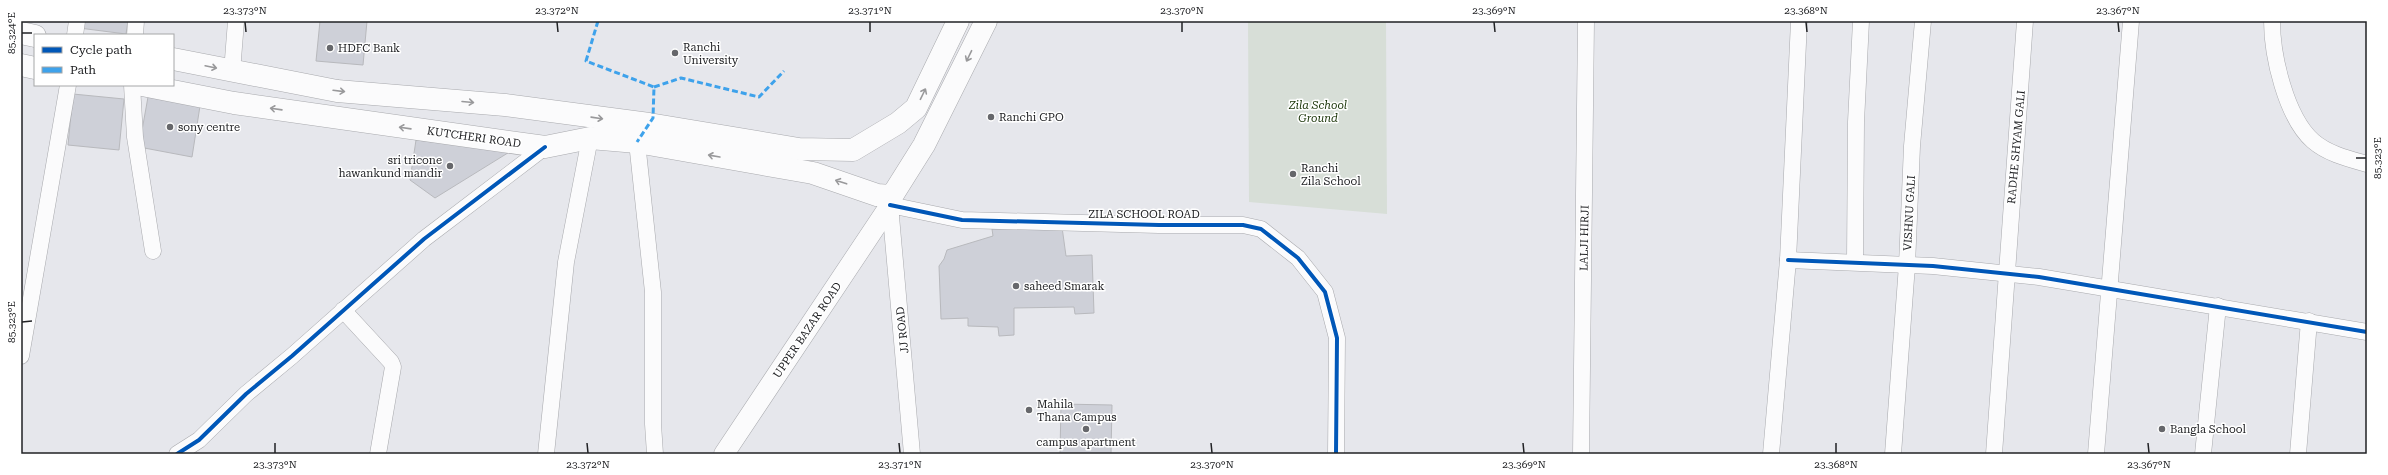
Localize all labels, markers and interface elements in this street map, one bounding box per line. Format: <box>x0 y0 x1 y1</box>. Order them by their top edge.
text: 23.373°N <box>223 5 267 16</box>
text: 23.372°N <box>535 5 579 16</box>
text: 23.371°N <box>848 5 892 16</box>
text: 23.370°N <box>1160 5 1204 16</box>
text: 23.369°N <box>1472 5 1516 16</box>
text: 23.368°N <box>1784 5 1828 16</box>
text: 23.367°N <box>2096 5 2140 16</box>
text: 85.324°E <box>6 12 17 54</box>
legend <box>34 34 174 86</box>
place label: Ranchi University <box>683 41 739 67</box>
place label: HDFC Bank <box>338 42 400 55</box>
text: Cycle path <box>70 43 132 57</box>
marker: HDFC Bank <box>325 43 335 53</box>
marker: Ranchi University <box>670 48 680 58</box>
one-way arrow <box>965 50 972 62</box>
text: Path <box>70 63 96 77</box>
one-way arrow <box>204 64 217 72</box>
one-way arrow <box>332 87 345 95</box>
one-way arrow <box>920 88 927 100</box>
street label: RADHE SHYAM GALI <box>2005 90 2028 204</box>
one-way arrow <box>461 99 474 106</box>
park label: Zila School Ground <box>1288 99 1347 125</box>
one-way arrow <box>270 105 283 113</box>
place label: Ranchi GPO <box>999 111 1064 124</box>
marker: Ranchi GPO <box>986 112 996 122</box>
one-way arrow <box>591 114 604 122</box>
place label: sony centre <box>178 121 240 134</box>
marker: sony centre <box>165 122 175 132</box>
one-way arrow <box>399 124 412 131</box>
street label: KUTCHERI ROAD <box>426 124 522 151</box>
text: 85.323°E <box>2372 137 2383 179</box>
one-way arrow <box>707 151 720 159</box>
place label: sri tricone hawankund mandir <box>339 154 442 180</box>
marker: sri tricone hawankund mandir <box>445 161 455 171</box>
place label: Ranchi Zila School <box>1301 162 1361 188</box>
marker: Ranchi Zila School <box>1288 169 1298 179</box>
street label: VISHNU GALI <box>1901 175 1918 251</box>
one-way arrow <box>834 178 847 185</box>
street label: LALJI HIRJI <box>1577 205 1592 271</box>
street label: ZILA SCHOOL ROAD <box>1088 208 1200 221</box>
street label: UPPER BAZAR ROAD <box>771 280 844 381</box>
place label: saheed Smarak <box>1024 280 1104 293</box>
marker: saheed Smarak <box>1011 281 1021 291</box>
text: 85.323°E <box>6 301 17 343</box>
street label: JJ ROAD <box>894 306 911 354</box>
place label: Mahila Thana Campus <box>1037 398 1116 424</box>
marker: Mahila Thana Campus <box>1024 405 1034 415</box>
place label: Bangla School <box>2170 423 2247 436</box>
marker: campus apartment <box>1081 424 1091 434</box>
marker: Bangla School <box>2157 424 2167 434</box>
place label: campus apartment <box>1036 436 1136 449</box>
text: 23.373°N <box>253 459 297 470</box>
text: 23.372°N <box>566 459 610 470</box>
text: 23.371°N <box>878 459 922 470</box>
text: 23.370°N <box>1190 459 1234 470</box>
text: 23.369°N <box>1502 459 1546 470</box>
text: 23.368°N <box>1814 459 1858 470</box>
text: 23.367°N <box>2127 459 2171 470</box>

